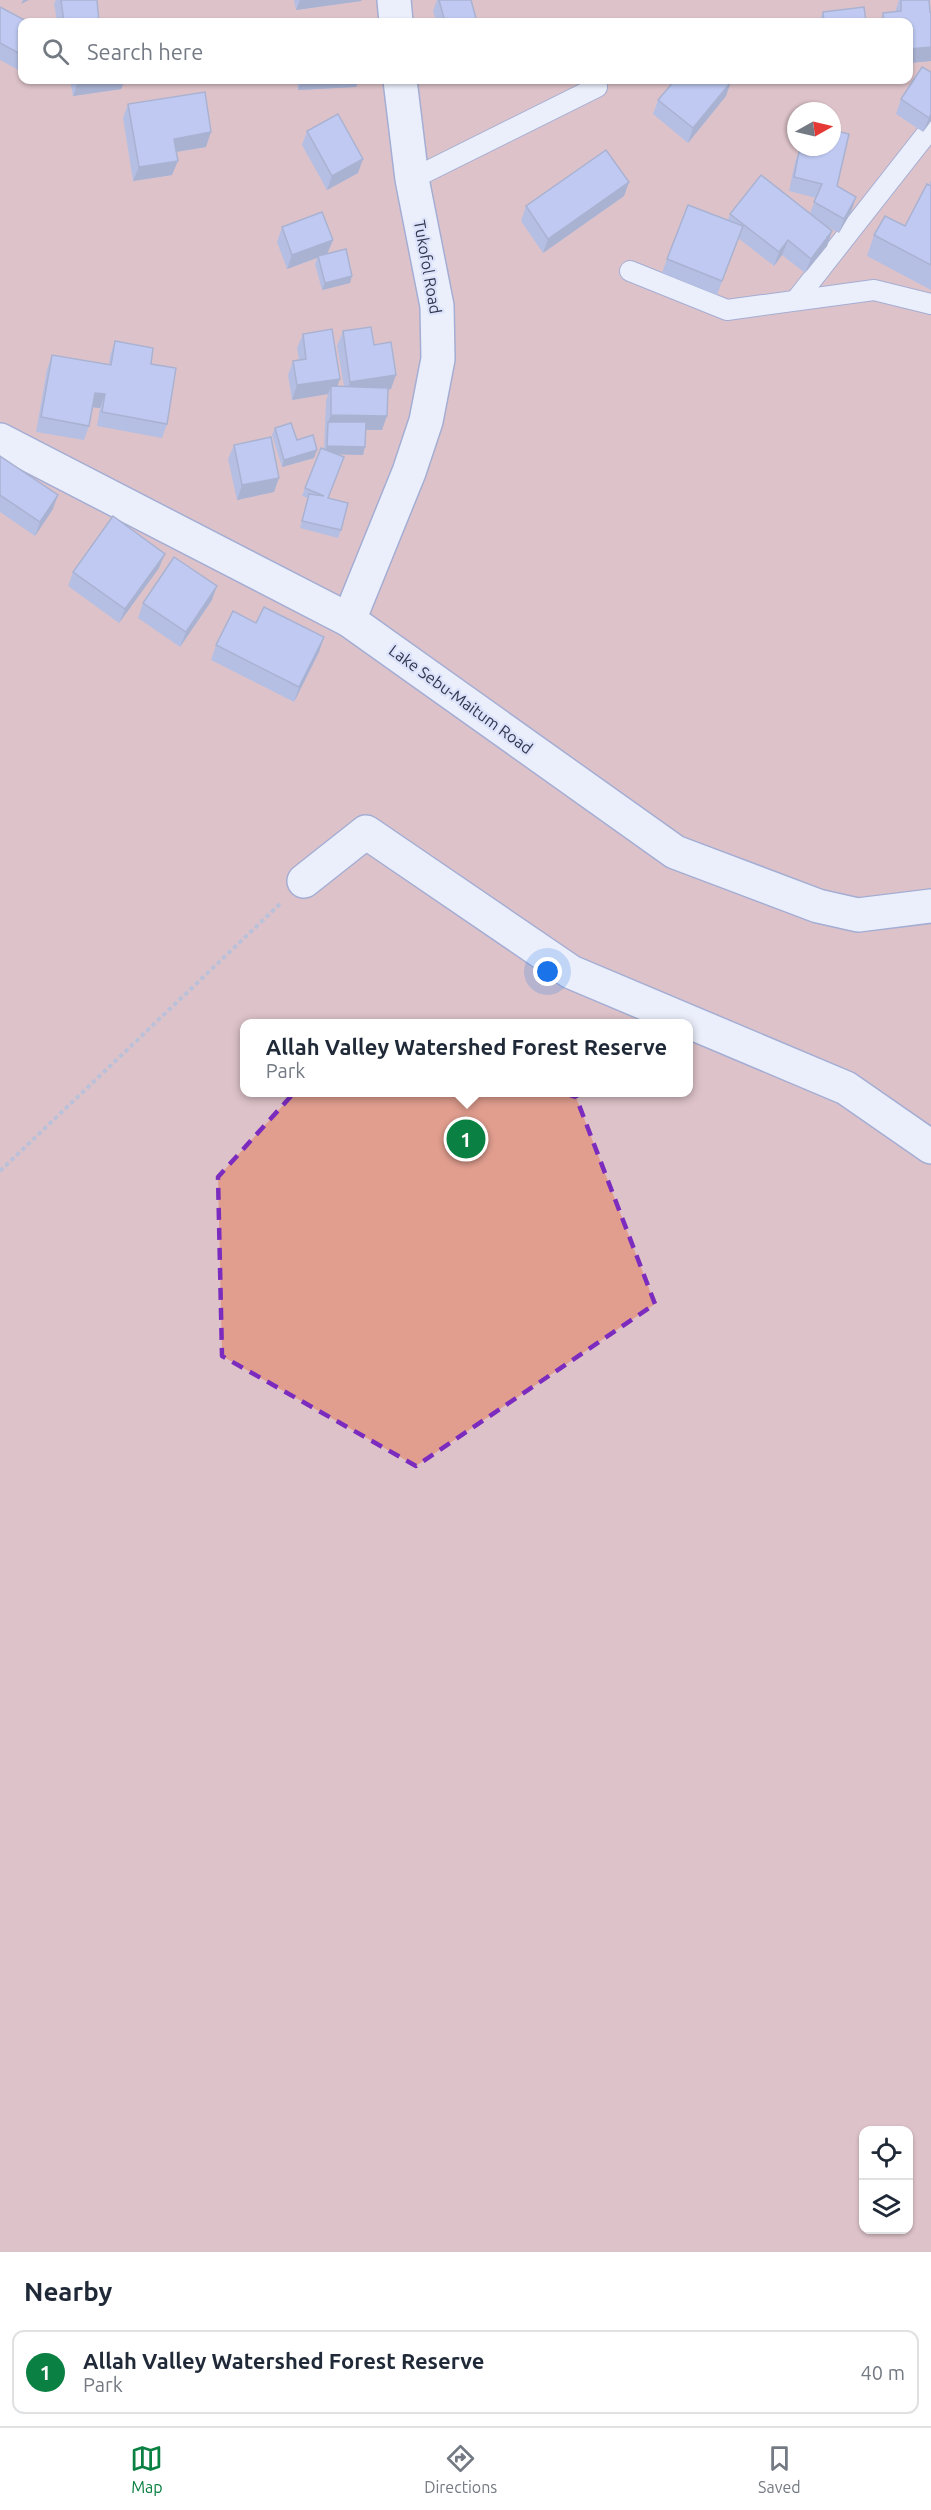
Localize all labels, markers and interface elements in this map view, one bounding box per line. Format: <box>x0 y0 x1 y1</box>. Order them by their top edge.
search box <box>18 18 913 84</box>
icon: search <box>39 35 72 68</box>
text: Search here <box>87 39 203 64</box>
north arrow <box>787 102 841 156</box>
street label: Tukofol Road <box>411 219 445 315</box>
street label: Lake Sebu-Maitum Road <box>386 641 536 757</box>
your location <box>533 957 562 986</box>
popup <box>240 1019 693 1097</box>
text: Allah Valley Watershed Forest Reserve <box>266 1034 667 1059</box>
text: Park <box>266 1059 305 1082</box>
pin: 1 <box>446 1116 486 1162</box>
map controls <box>859 2126 913 2234</box>
button: locate <box>859 2126 913 2180</box>
button: layers <box>859 2180 913 2234</box>
text: Nearby <box>24 2277 112 2306</box>
text: Allah Valley Watershed Forest Reserve <box>83 2348 485 2373</box>
text: 1 <box>40 2361 51 2384</box>
text: 40 m <box>861 2361 905 2384</box>
text: Park <box>83 2373 123 2396</box>
tab: Map <box>130 2442 163 2496</box>
tab: Directions <box>424 2442 497 2496</box>
tab: Saved <box>758 2442 801 2496</box>

